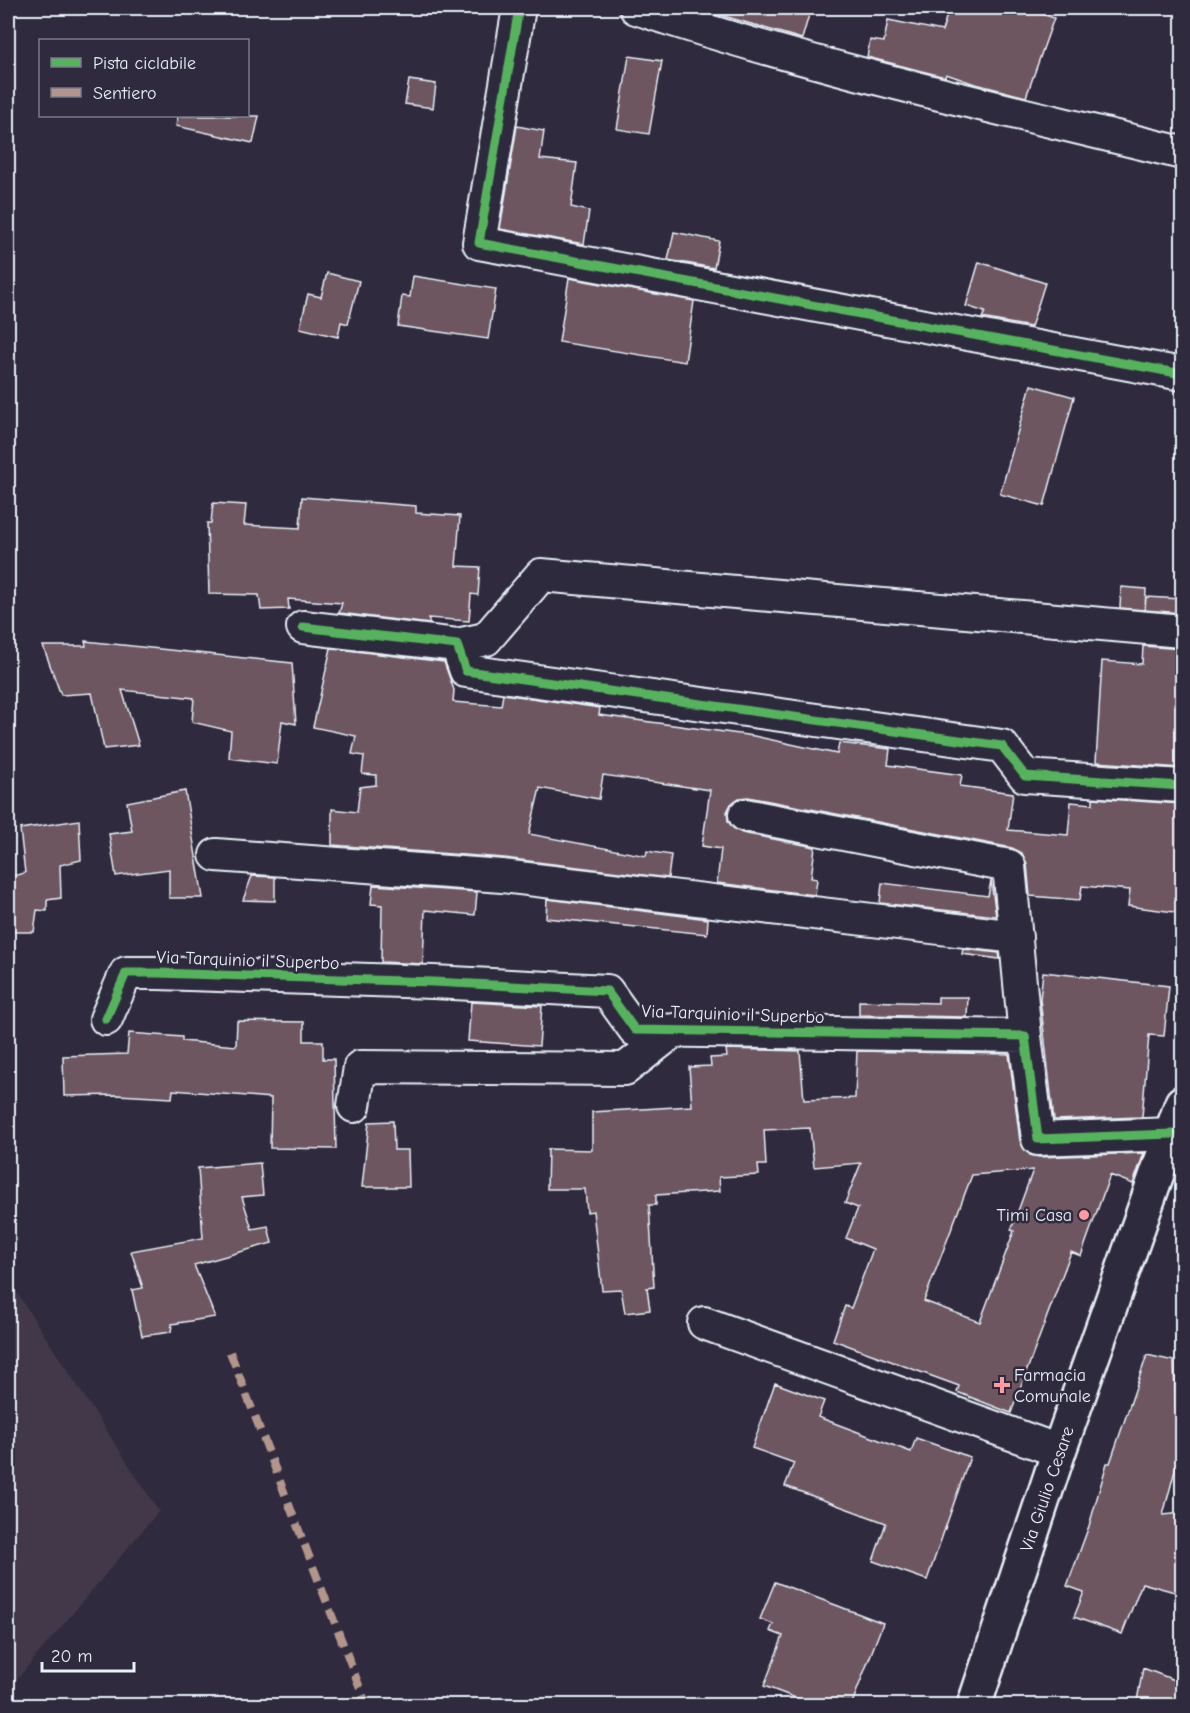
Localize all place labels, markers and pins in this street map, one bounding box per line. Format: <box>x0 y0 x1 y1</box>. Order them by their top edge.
place label: Timi Casa <box>996 1205 1072 1226</box>
marker: Timi Casa <box>1077 1208 1091 1222</box>
place label: Farmacia Comunale <box>1014 1365 1091 1407</box>
marker: Farmacia Comunale <box>995 1378 1009 1392</box>

